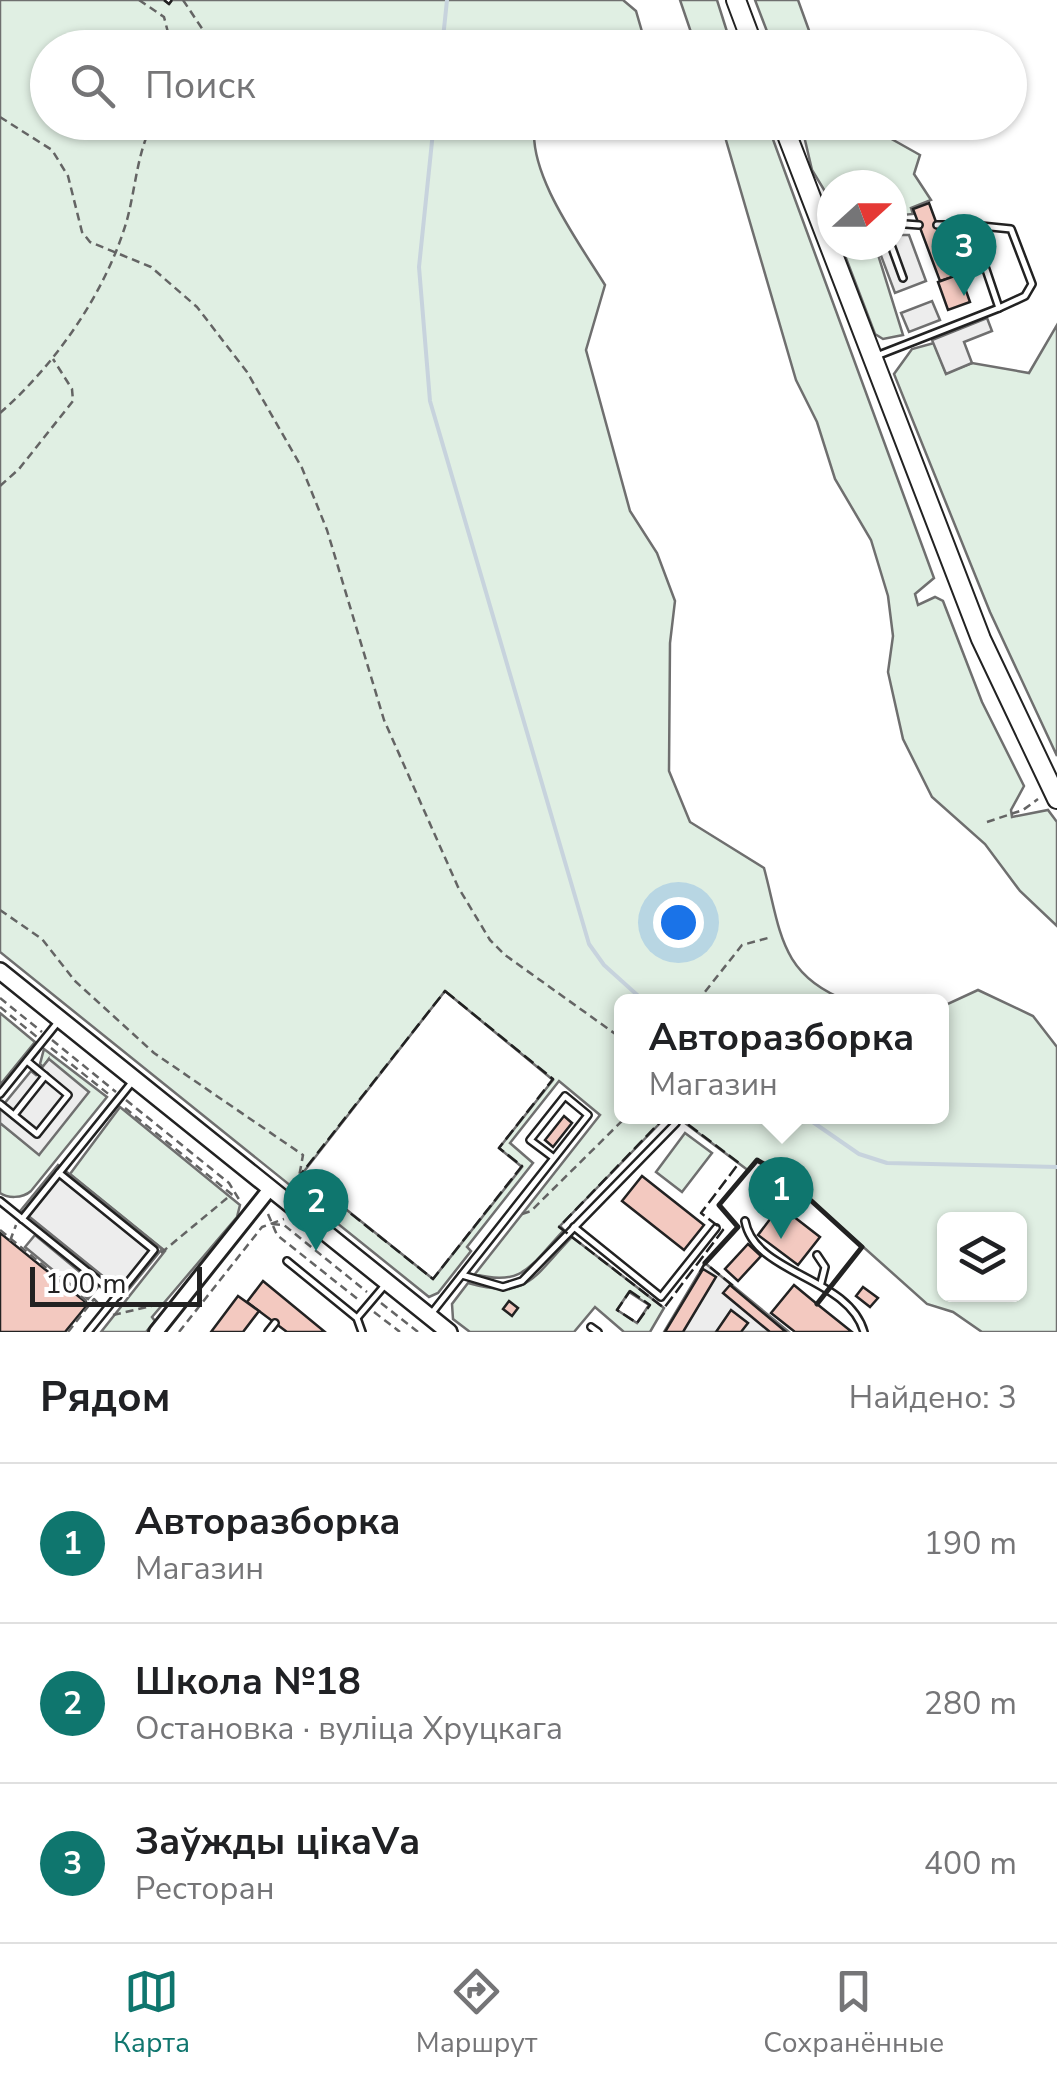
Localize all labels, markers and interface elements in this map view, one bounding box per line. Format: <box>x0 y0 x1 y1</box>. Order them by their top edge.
search box <box>30 30 1027 140</box>
icon: search <box>65 58 120 113</box>
text: Поиск <box>145 60 255 111</box>
north arrow <box>817 170 907 260</box>
pin: 3 <box>932 214 996 296</box>
your location <box>653 897 704 948</box>
popup <box>614 994 949 1124</box>
text: Авторазборка <box>649 1012 914 1063</box>
text: Магазин <box>649 1063 778 1106</box>
pin: 1 <box>748 1156 814 1239</box>
pin: 2 <box>284 1168 348 1251</box>
map controls <box>937 1212 1027 1302</box>
button: layers <box>937 1212 1027 1302</box>
scale bar <box>30 1262 202 1306</box>
text: 100 m <box>45 1265 127 1303</box>
text: Рядом <box>40 1369 170 1426</box>
text: Найдено: 3 <box>849 1376 1017 1419</box>
text: Авторазборка <box>135 1496 401 1547</box>
text: 1 <box>63 1522 82 1565</box>
text: 190 m <box>924 1522 1017 1565</box>
text: Магазин <box>135 1547 264 1590</box>
text: Школа №18 <box>135 1656 361 1707</box>
text: 2 <box>63 1682 82 1725</box>
text: 280 m <box>924 1682 1017 1725</box>
text: Остановка · вуліца Хруцкага <box>135 1707 563 1750</box>
text: Заўжды цікаVа <box>135 1816 420 1867</box>
text: 3 <box>63 1842 82 1885</box>
text: 400 m <box>924 1842 1017 1885</box>
text: Ресторан <box>135 1867 274 1910</box>
tab: Карта <box>113 1964 190 2062</box>
tab: Маршрут <box>416 1964 537 2062</box>
tab: Сохранённые <box>763 1964 944 2062</box>

